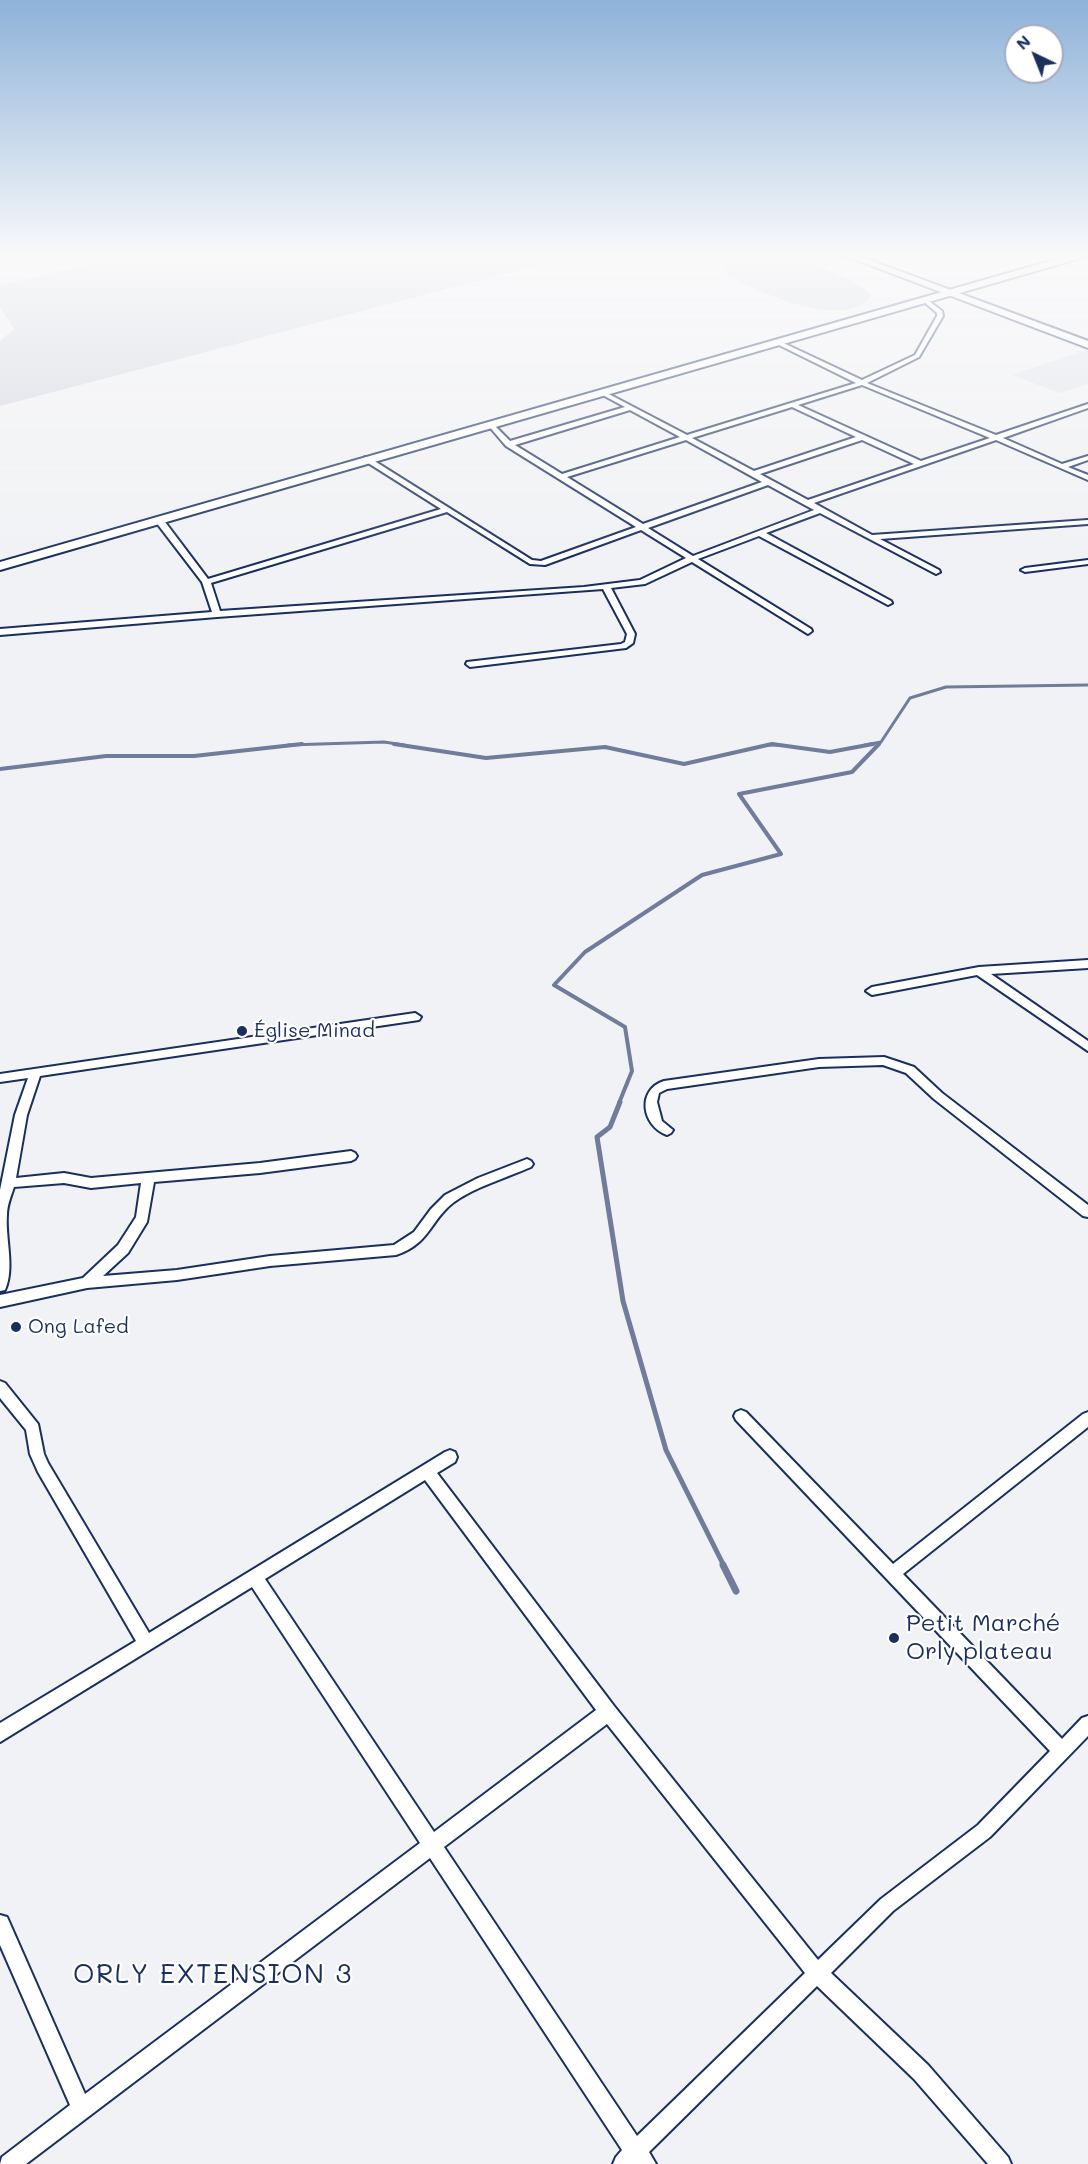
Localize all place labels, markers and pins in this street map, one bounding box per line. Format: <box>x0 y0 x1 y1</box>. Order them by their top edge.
place label: Église Minad <box>254 1019 375 1043</box>
marker: Église Minad <box>235 1024 249 1038</box>
place label: Ong Lafed <box>28 1315 129 1339</box>
marker: Ong Lafed <box>9 1320 23 1334</box>
place label: Petit Marché Orly plateau <box>906 1610 1060 1666</box>
marker: Petit Marché Orly plateau <box>887 1631 901 1645</box>

